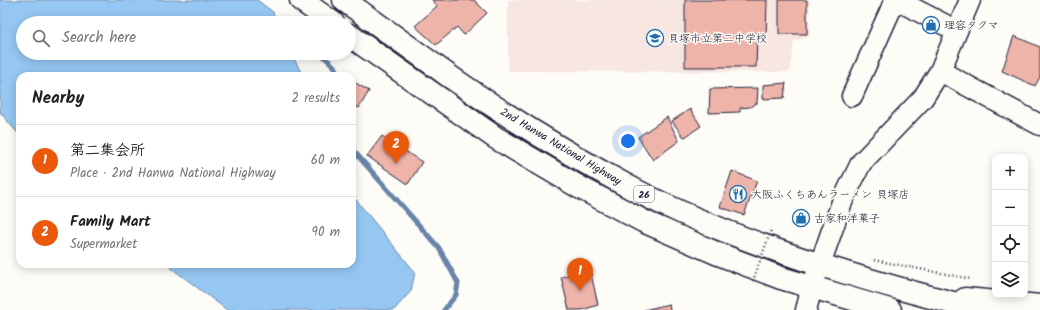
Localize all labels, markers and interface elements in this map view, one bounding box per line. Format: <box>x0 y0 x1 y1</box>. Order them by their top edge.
shop icon: 理容タクマ <box>921 15 941 35</box>
search box <box>16 16 356 60</box>
place label: 理容タクマ <box>944 17 999 35</box>
text: Search here <box>62 26 136 50</box>
icon: search <box>30 27 52 49</box>
school or university icon: 貝塚市立第二中学校 <box>645 28 665 48</box>
place label: 貝塚市立第二中学校 <box>668 30 767 48</box>
text: Nearby <box>32 85 84 112</box>
text: 2 results <box>292 88 340 109</box>
street label: 2nd Hanwa National Highway <box>496 103 625 191</box>
pin: 2 <box>383 131 409 164</box>
your location <box>618 131 638 151</box>
text: 第二集会所 <box>70 139 145 163</box>
text: 1 <box>43 150 47 171</box>
text: 60 m <box>311 150 340 171</box>
map controls <box>992 154 1028 298</box>
button: + <box>992 154 1028 190</box>
text: Place · 2nd Hanwa National Highway <box>70 163 276 184</box>
restaurant icon: 大阪ふくちあんラーメン 貝塚店 <box>728 184 748 204</box>
road number: 26 <box>634 186 654 202</box>
place label: 大阪ふくちあんラーメン 貝塚店 <box>751 186 909 204</box>
button: − <box>992 190 1028 226</box>
shop icon: 古家和洋菓子 <box>791 208 811 228</box>
text: Family Mart <box>70 210 151 234</box>
place label: 古家和洋菓子 <box>814 210 880 228</box>
text: 2 <box>41 222 49 243</box>
text: 90 m <box>312 222 340 243</box>
button: locate <box>992 226 1028 262</box>
text: Supermarket <box>70 234 137 255</box>
pin: 1 <box>567 258 593 291</box>
button: layers <box>992 262 1028 298</box>

